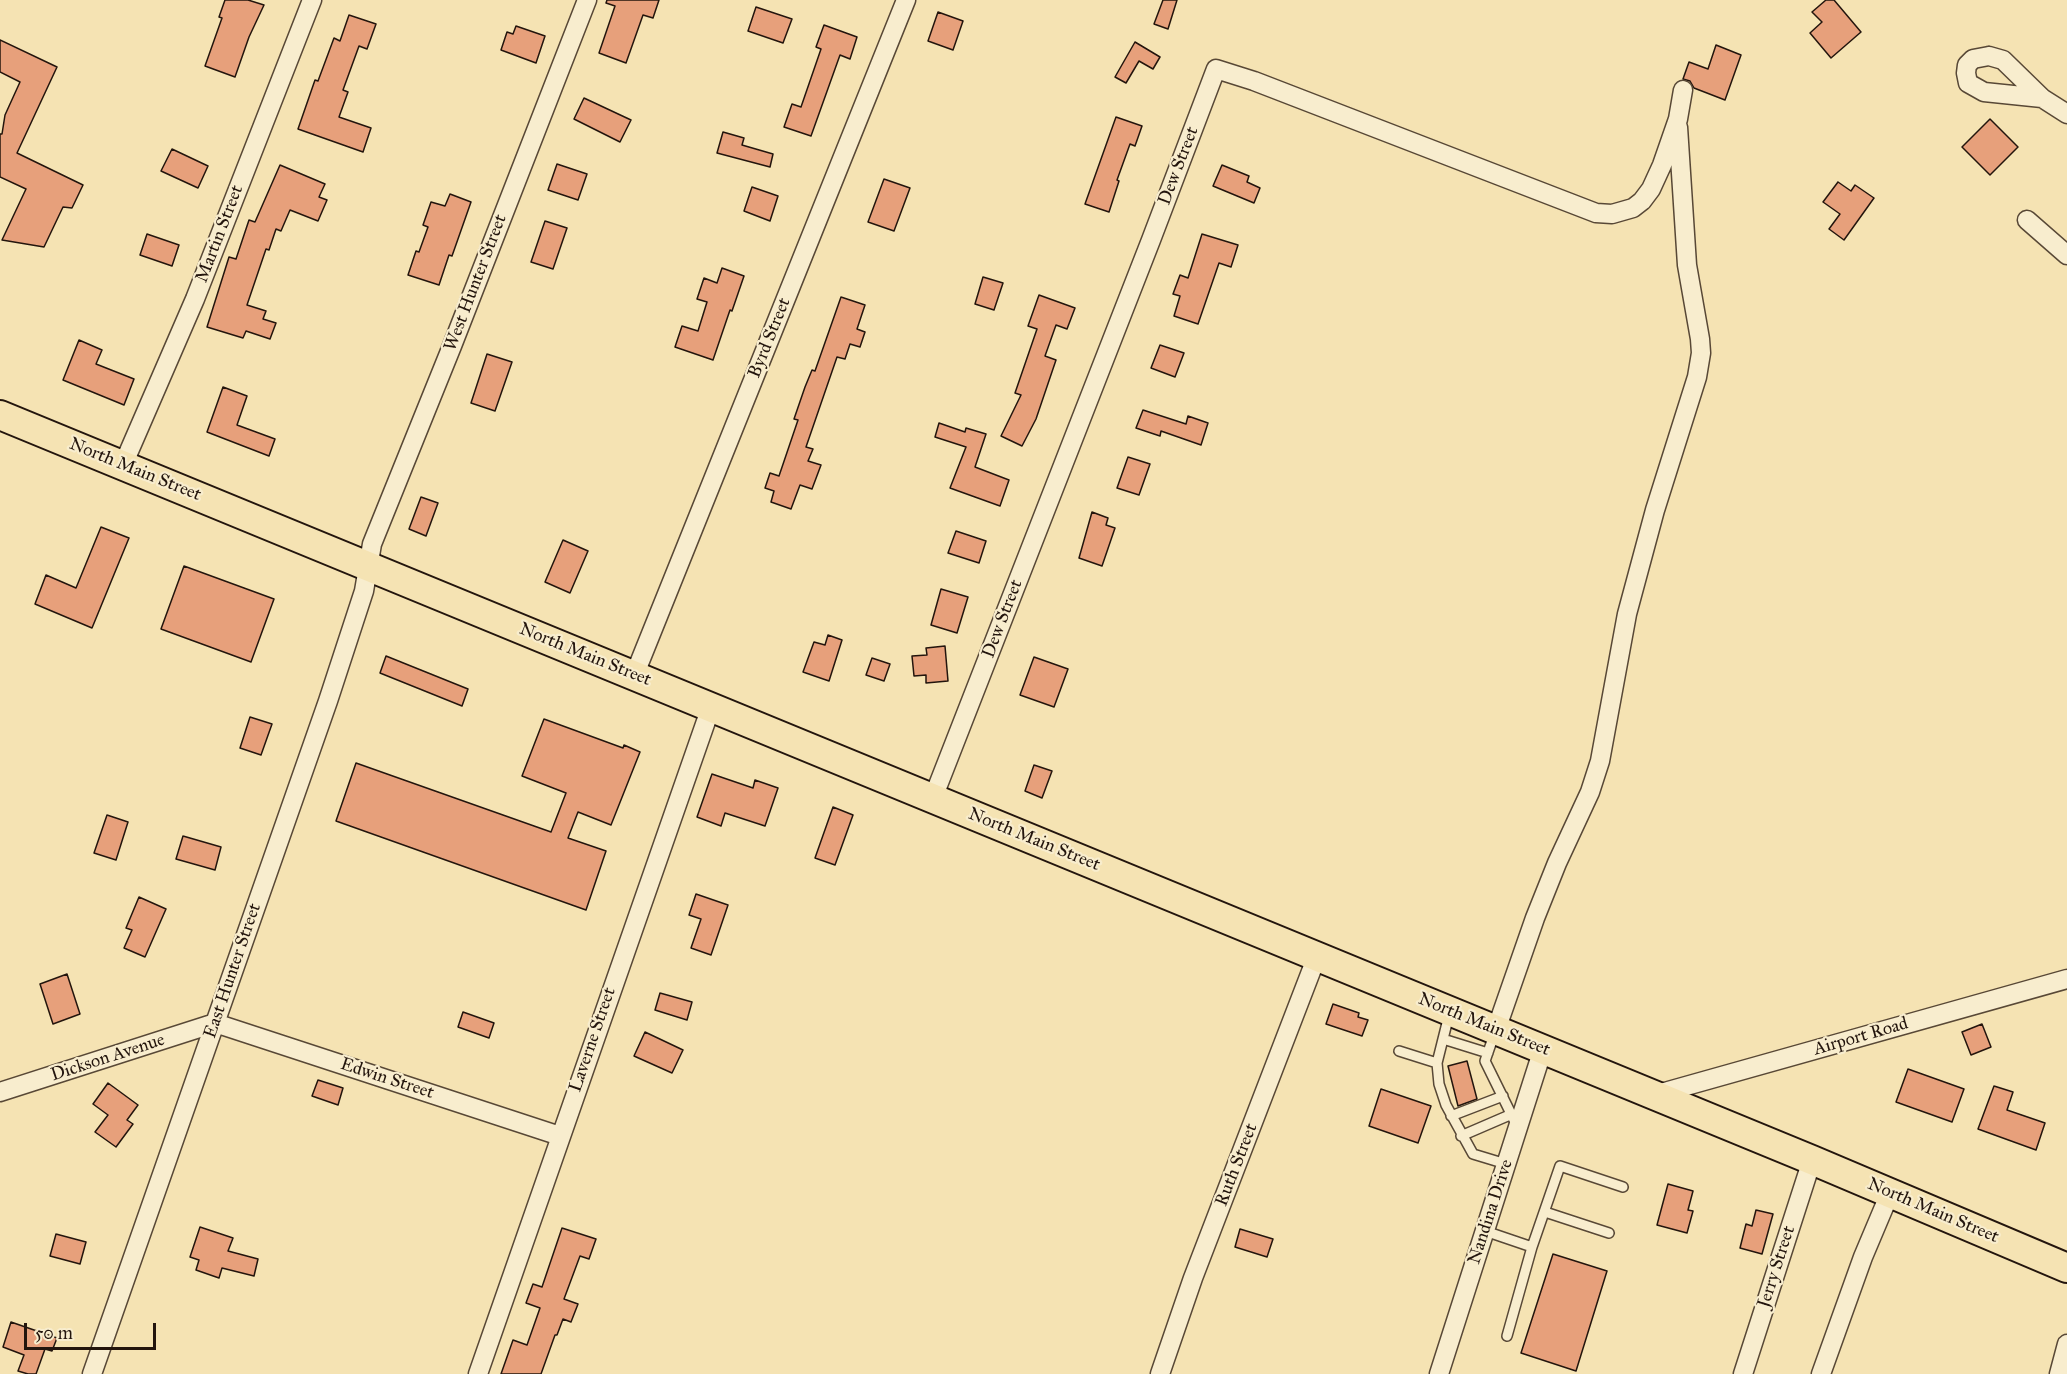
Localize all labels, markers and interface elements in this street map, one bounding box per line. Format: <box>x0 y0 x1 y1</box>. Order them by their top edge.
street label: Dew Street <box>1154 124 1204 208</box>
street label: Martin Street <box>192 182 248 286</box>
street label: West Hunter Street <box>440 212 512 354</box>
street label: Byrd Street <box>744 295 796 381</box>
street label: North Main Street <box>66 434 204 506</box>
street label: Dew Street <box>978 577 1028 661</box>
street label: North Main Street <box>516 619 654 691</box>
street label: North Main Street <box>965 804 1103 876</box>
street label: East Hunter Street <box>200 901 266 1041</box>
street label: Laverne Street <box>565 985 621 1095</box>
street label: North Main Street <box>1415 989 1553 1061</box>
street label: Airport Road <box>1811 1013 1911 1061</box>
street label: Dickson Avenue <box>48 1029 168 1087</box>
street label: Edwin Street <box>338 1054 436 1104</box>
street label: Ruth Street <box>1211 1120 1263 1210</box>
street label: Nandina Drive <box>1464 1157 1518 1267</box>
street label: North Main Street <box>1864 1174 2002 1248</box>
street label: Jerry Street <box>1754 1223 1800 1311</box>
scale bar <box>27 1311 159 1349</box>
text: 50 m <box>35 1322 73 1344</box>

